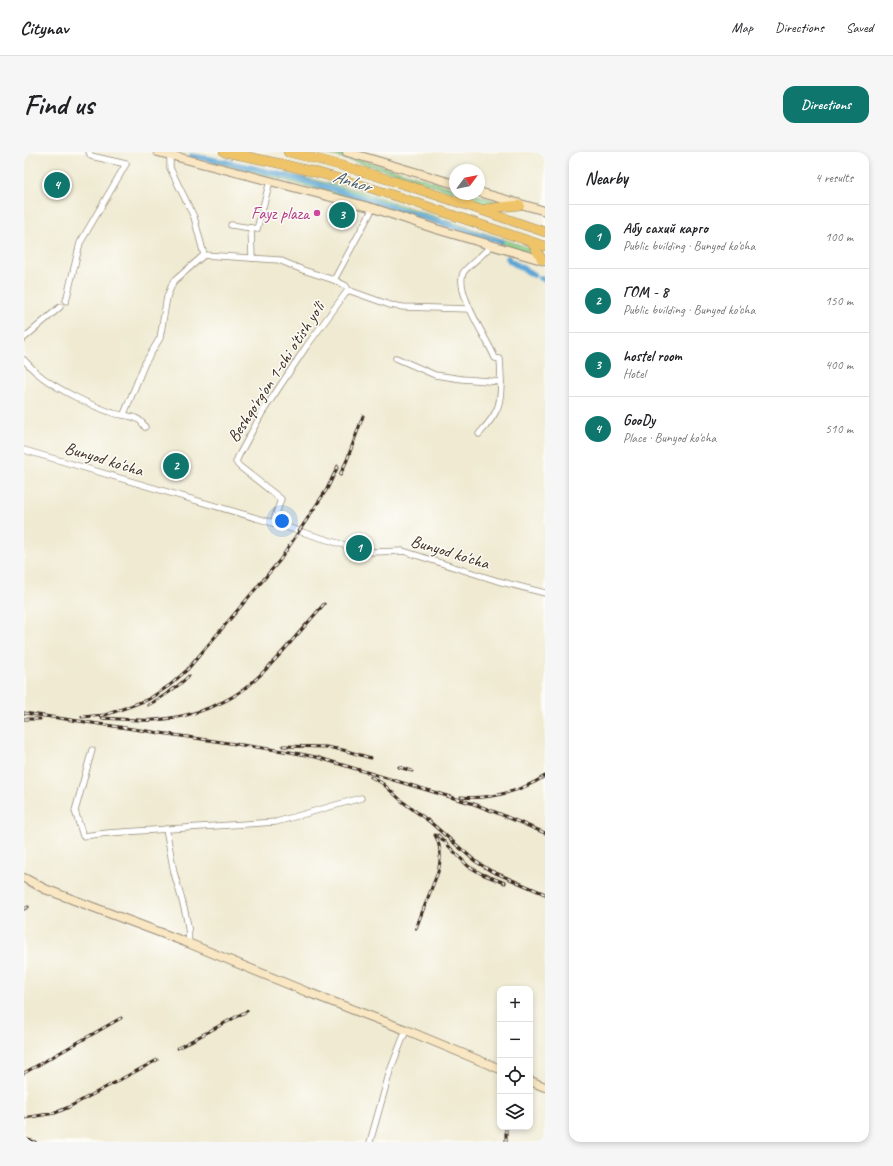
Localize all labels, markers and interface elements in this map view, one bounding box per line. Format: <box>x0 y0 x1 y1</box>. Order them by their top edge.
text: Citynav <box>20 16 68 40</box>
text: Map <box>732 19 753 36</box>
text: Directions <box>775 19 824 36</box>
text: Saved <box>846 19 873 36</box>
button: Directions <box>783 86 869 123</box>
text: Find us <box>24 87 94 122</box>
north arrow <box>449 164 485 200</box>
water label: Anhor <box>331 165 377 198</box>
text: Nearby <box>585 168 628 189</box>
pin: 4 <box>44 170 70 200</box>
text: 4 results <box>815 170 853 186</box>
pin: 3 <box>329 200 355 230</box>
place label: Fayz plaza <box>251 203 311 224</box>
marker: Fayz plaza <box>312 208 322 218</box>
text: Абу сахий карго <box>623 219 708 238</box>
text: 1 <box>595 229 601 245</box>
text: 100 m <box>825 229 853 245</box>
text: Public building · Bunyod ko'cha <box>623 238 755 254</box>
text: ГОМ - 8 <box>623 283 668 302</box>
text: 2 <box>595 293 601 309</box>
text: 150 m <box>825 293 853 309</box>
street label: Beshqo'rg'on 1-chi o'tish yo'li <box>223 296 330 446</box>
text: Public building · Bunyod ko'cha <box>623 302 755 318</box>
text: hostel room <box>623 347 682 366</box>
text: 3 <box>595 357 601 373</box>
text: 400 m <box>825 357 853 373</box>
text: Hotel <box>623 366 646 382</box>
text: GooDy <box>623 411 655 430</box>
text: 4 <box>595 421 601 437</box>
text: 510 m <box>825 421 853 437</box>
text: Place · Bunyod ko'cha <box>623 430 716 446</box>
street label: Bunyod ko'cha <box>62 437 147 481</box>
pin: 2 <box>163 451 189 481</box>
your location <box>272 511 292 531</box>
street label: Bunyod ko'cha <box>408 530 493 574</box>
pin: 1 <box>346 533 372 563</box>
map controls <box>497 986 533 1130</box>
button: + <box>497 986 533 1022</box>
button: − <box>497 1022 533 1058</box>
button: locate <box>497 1058 533 1094</box>
button: layers <box>497 1094 533 1130</box>

